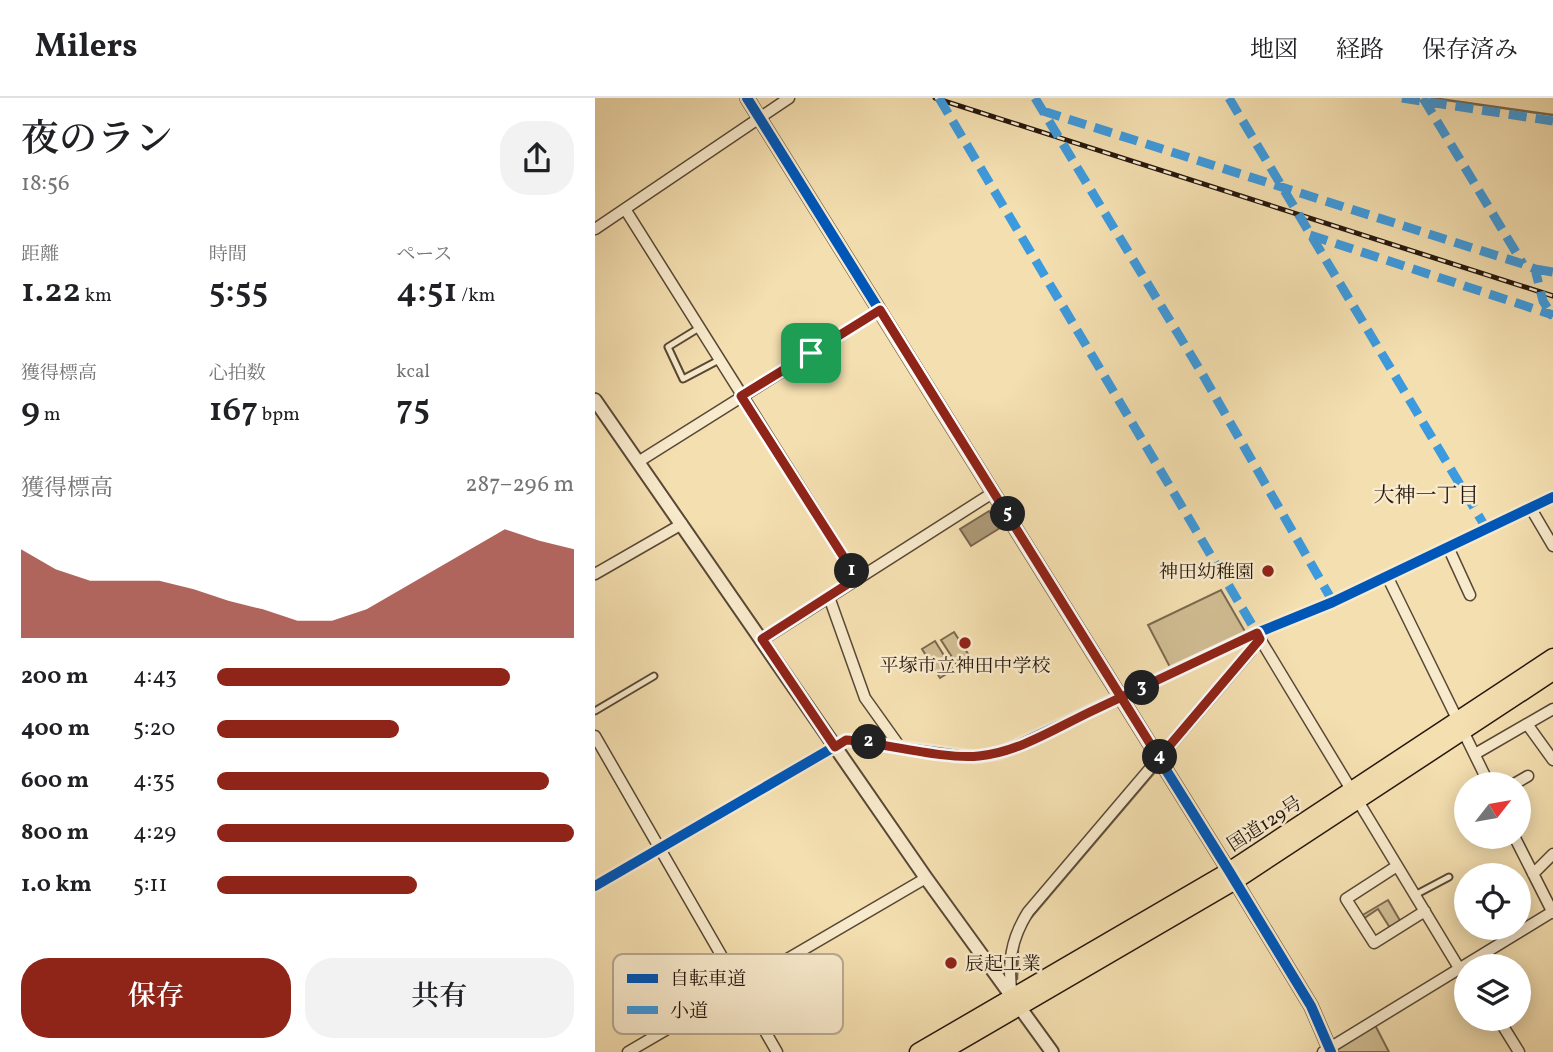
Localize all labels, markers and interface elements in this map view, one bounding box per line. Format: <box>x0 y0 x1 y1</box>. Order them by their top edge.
text: Milers <box>35 25 138 71</box>
text: 地図 <box>1250 34 1298 68</box>
text: 経路 <box>1336 34 1384 68</box>
text: 保存済み <box>1422 34 1518 68</box>
text: 夜のラン <box>21 115 173 168</box>
button: share <box>500 121 574 195</box>
text: 18:56 <box>21 168 70 200</box>
text: 距離 <box>21 242 59 268</box>
text: 時間 <box>209 242 247 268</box>
text: ペース <box>396 242 452 268</box>
text: 1.22 <box>21 268 81 316</box>
text: 5:55 <box>209 268 268 316</box>
text: 4:51 <box>396 268 457 316</box>
text: km <box>81 283 112 309</box>
text: /km <box>457 283 495 309</box>
pin <box>781 323 841 383</box>
icon: arrive <box>792 334 830 372</box>
text: kcal <box>396 359 430 385</box>
text: 獲得標高 <box>21 361 97 387</box>
text: 心拍数 <box>209 361 266 387</box>
text: 75 <box>396 385 430 433</box>
text: 9 <box>21 387 40 435</box>
text: 167 <box>209 387 258 435</box>
text: m <box>40 402 61 428</box>
text: bpm <box>258 402 300 428</box>
text: 287–296 m <box>465 469 574 501</box>
text: 獲得標高 <box>21 473 113 505</box>
district label: 大神一丁目 <box>1374 482 1479 511</box>
pin: 5 <box>991 496 1025 532</box>
text: 5 <box>1003 500 1012 526</box>
pin: 1 <box>835 554 869 588</box>
text: 1 <box>848 557 855 583</box>
place label: 神田幼稚園 <box>1159 560 1254 586</box>
marker: 神田幼稚園 <box>1260 563 1276 579</box>
marker: 平塚市立神田中学校 <box>957 635 973 651</box>
place label: 平塚市立神田中学校 <box>879 654 1051 680</box>
text: 200 m <box>21 661 88 693</box>
text: 4:43 <box>133 661 177 693</box>
pin: 3 <box>1125 670 1159 706</box>
text: 3 <box>1137 674 1146 700</box>
text: 400 m <box>21 713 90 745</box>
text: 5:20 <box>133 713 175 745</box>
pin: 2 <box>851 724 887 760</box>
text: 2 <box>864 728 873 754</box>
pin: 4 <box>1143 740 1177 774</box>
text: 4 <box>1154 743 1165 769</box>
text: 600 m <box>21 765 89 797</box>
text: 4:35 <box>133 765 175 797</box>
north arrow <box>1454 772 1531 849</box>
map controls <box>1454 772 1531 1031</box>
street label: 国道129号 <box>1223 791 1307 859</box>
text: 800 m <box>21 817 89 849</box>
text: 4:29 <box>133 817 176 849</box>
button: locate <box>1454 863 1531 940</box>
text: 1.0 km <box>21 869 92 901</box>
text: 5:11 <box>133 869 167 901</box>
place label: 辰起工業 <box>965 952 1041 978</box>
legend <box>613 954 843 1034</box>
button: layers <box>1454 954 1531 1031</box>
marker: 辰起工業 <box>943 955 959 971</box>
button: 保存 <box>21 958 291 1038</box>
button: 共有 <box>305 958 574 1038</box>
text: 自転車道 <box>670 967 746 993</box>
text: 小道 <box>670 999 708 1025</box>

